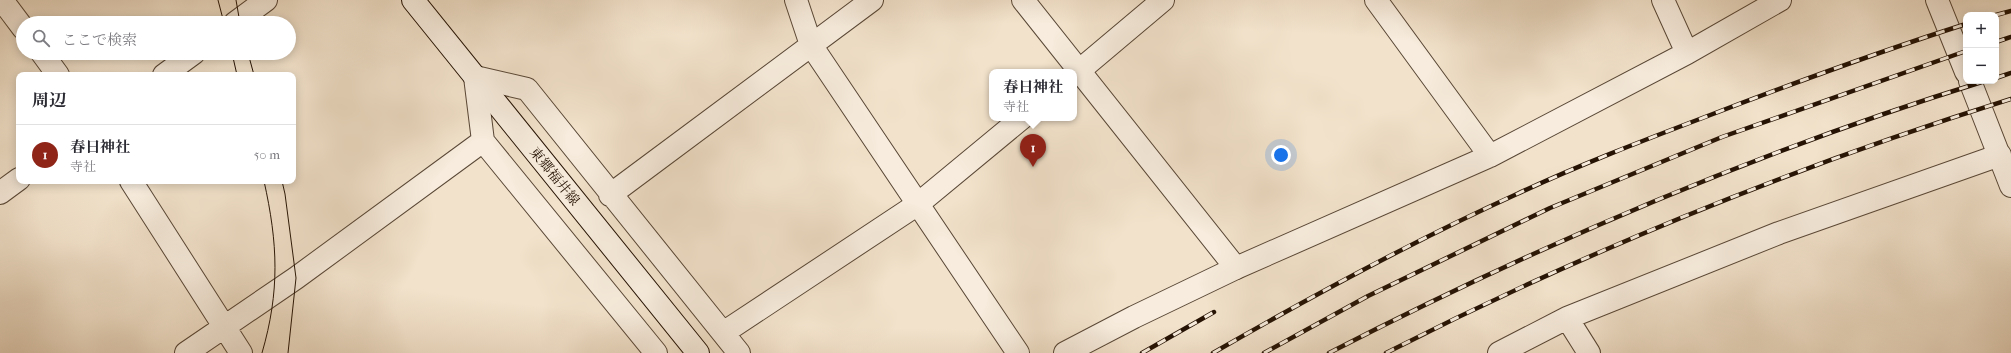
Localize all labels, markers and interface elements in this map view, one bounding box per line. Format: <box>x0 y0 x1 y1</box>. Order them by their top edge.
map controls <box>1963 12 1999 84</box>
button: + <box>1963 12 1999 48</box>
search box <box>16 16 296 60</box>
icon: search <box>30 27 52 49</box>
text: ここで検索 <box>62 31 137 49</box>
button: − <box>1963 48 1999 84</box>
popup <box>989 69 1077 121</box>
text: 春日神社 <box>1003 78 1063 96</box>
text: 周辺 <box>32 90 66 110</box>
text: 寺社 <box>1003 99 1029 114</box>
pin: 1 <box>1020 134 1046 167</box>
text: 春日神社 <box>70 138 130 156</box>
street label: 東郷福井線 <box>526 144 583 209</box>
your location <box>1271 145 1291 165</box>
text: 1 <box>43 147 47 162</box>
text: 50 m <box>254 147 280 162</box>
text: 寺社 <box>70 159 96 174</box>

